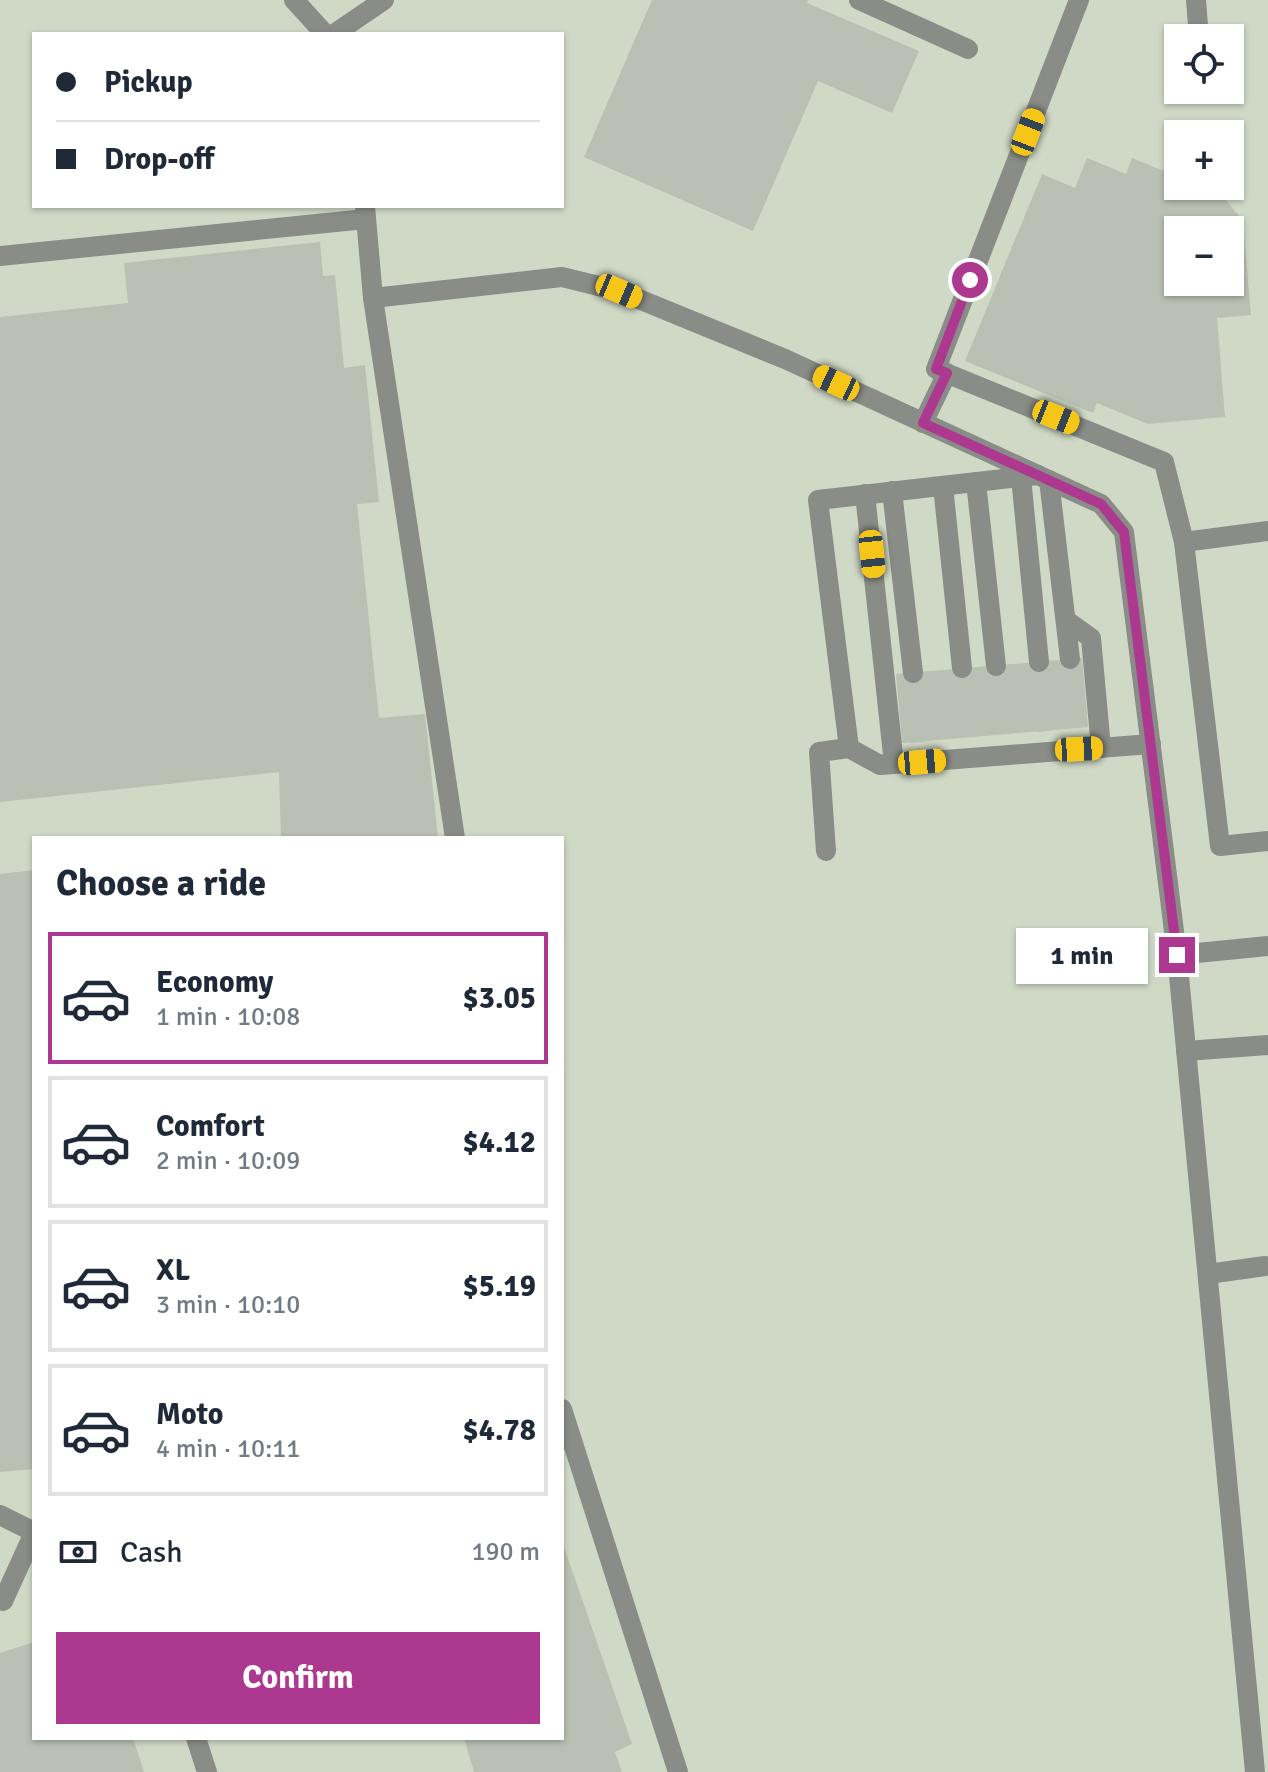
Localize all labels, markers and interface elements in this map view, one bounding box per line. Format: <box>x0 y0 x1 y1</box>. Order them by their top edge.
map controls <box>1164 24 1244 296</box>
button: locate <box>1164 24 1244 104</box>
text: Pickup <box>104 64 193 101</box>
car <box>1008 105 1048 159</box>
button: + <box>1164 120 1244 200</box>
text: Drop-off <box>104 141 214 178</box>
button: − <box>1164 216 1244 296</box>
route start <box>952 262 988 298</box>
car <box>592 271 646 311</box>
car <box>809 362 863 404</box>
car <box>1029 397 1083 437</box>
car <box>858 529 886 579</box>
car <box>1054 736 1104 762</box>
car <box>897 748 947 776</box>
text: Choose a ride <box>56 861 266 906</box>
callout: 1 min <box>1017 927 1149 983</box>
route end <box>1159 937 1195 973</box>
text: 1 min <box>1051 940 1113 972</box>
icon: car <box>60 962 132 1034</box>
text: Economy <box>156 964 273 1001</box>
text: $3.05 <box>463 980 536 1017</box>
text: 1 min · 10:08 <box>156 1001 300 1033</box>
icon: car <box>60 1106 132 1178</box>
text: Comfort <box>156 1108 265 1145</box>
text: $4.12 <box>463 1124 536 1161</box>
text: 2 min · 10:09 <box>156 1145 300 1177</box>
icon: car <box>60 1250 132 1322</box>
text: XL <box>156 1252 190 1289</box>
text: $5.19 <box>463 1268 536 1305</box>
text: 3 min · 10:10 <box>156 1289 300 1321</box>
icon: car <box>60 1394 132 1466</box>
text: Moto <box>156 1396 223 1433</box>
text: $4.78 <box>463 1412 536 1449</box>
text: 4 min · 10:11 <box>156 1433 300 1465</box>
icon: cash <box>56 1530 100 1574</box>
text: Cash <box>120 1534 183 1571</box>
text: 190 m <box>471 1536 540 1568</box>
button: Confirm <box>56 1632 540 1724</box>

